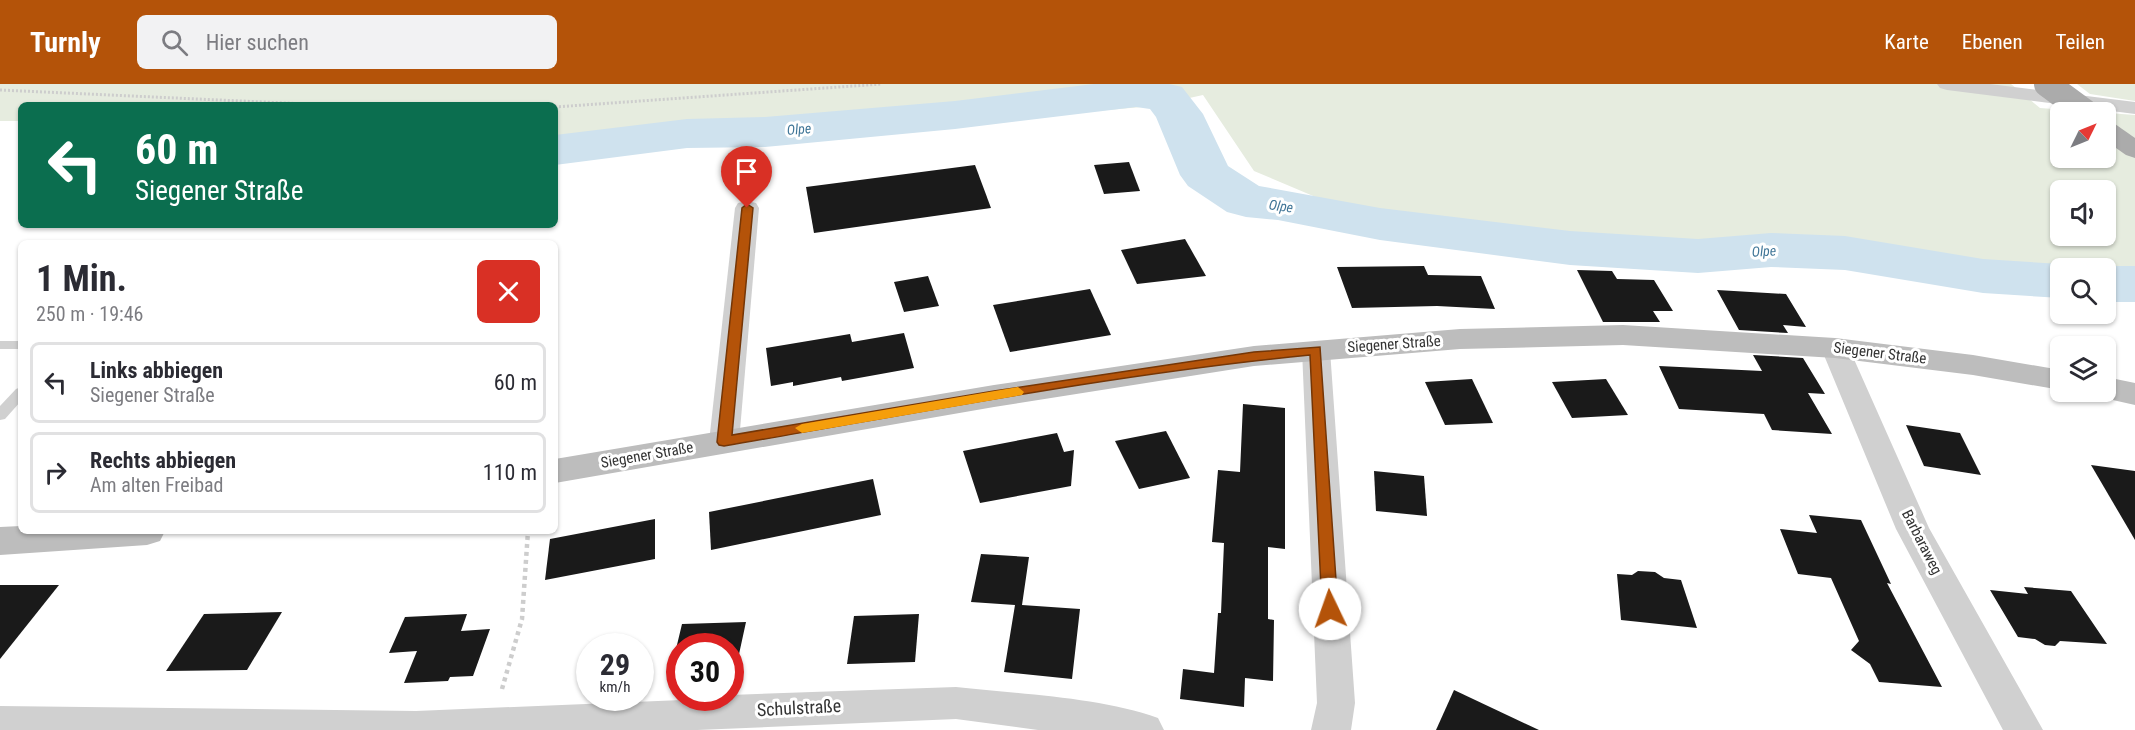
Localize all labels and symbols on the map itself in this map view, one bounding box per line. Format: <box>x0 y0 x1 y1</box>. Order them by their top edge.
north arrow <box>2050 102 2116 168</box>
water label: Olpe <box>786 120 812 138</box>
pin <box>721 146 772 208</box>
water label: Olpe <box>1268 196 1294 216</box>
water label: Olpe <box>1751 242 1777 260</box>
street label: Siegener Straße <box>1347 332 1441 356</box>
street label: Siegener Straße <box>1832 338 1928 368</box>
street label: Siegener Straße <box>599 438 695 472</box>
street label: Barbaraweg <box>1898 507 1946 577</box>
position arrow <box>1298 577 1362 641</box>
speed limit sign: 30 <box>666 633 744 711</box>
street label: Schulstraße <box>756 695 842 720</box>

